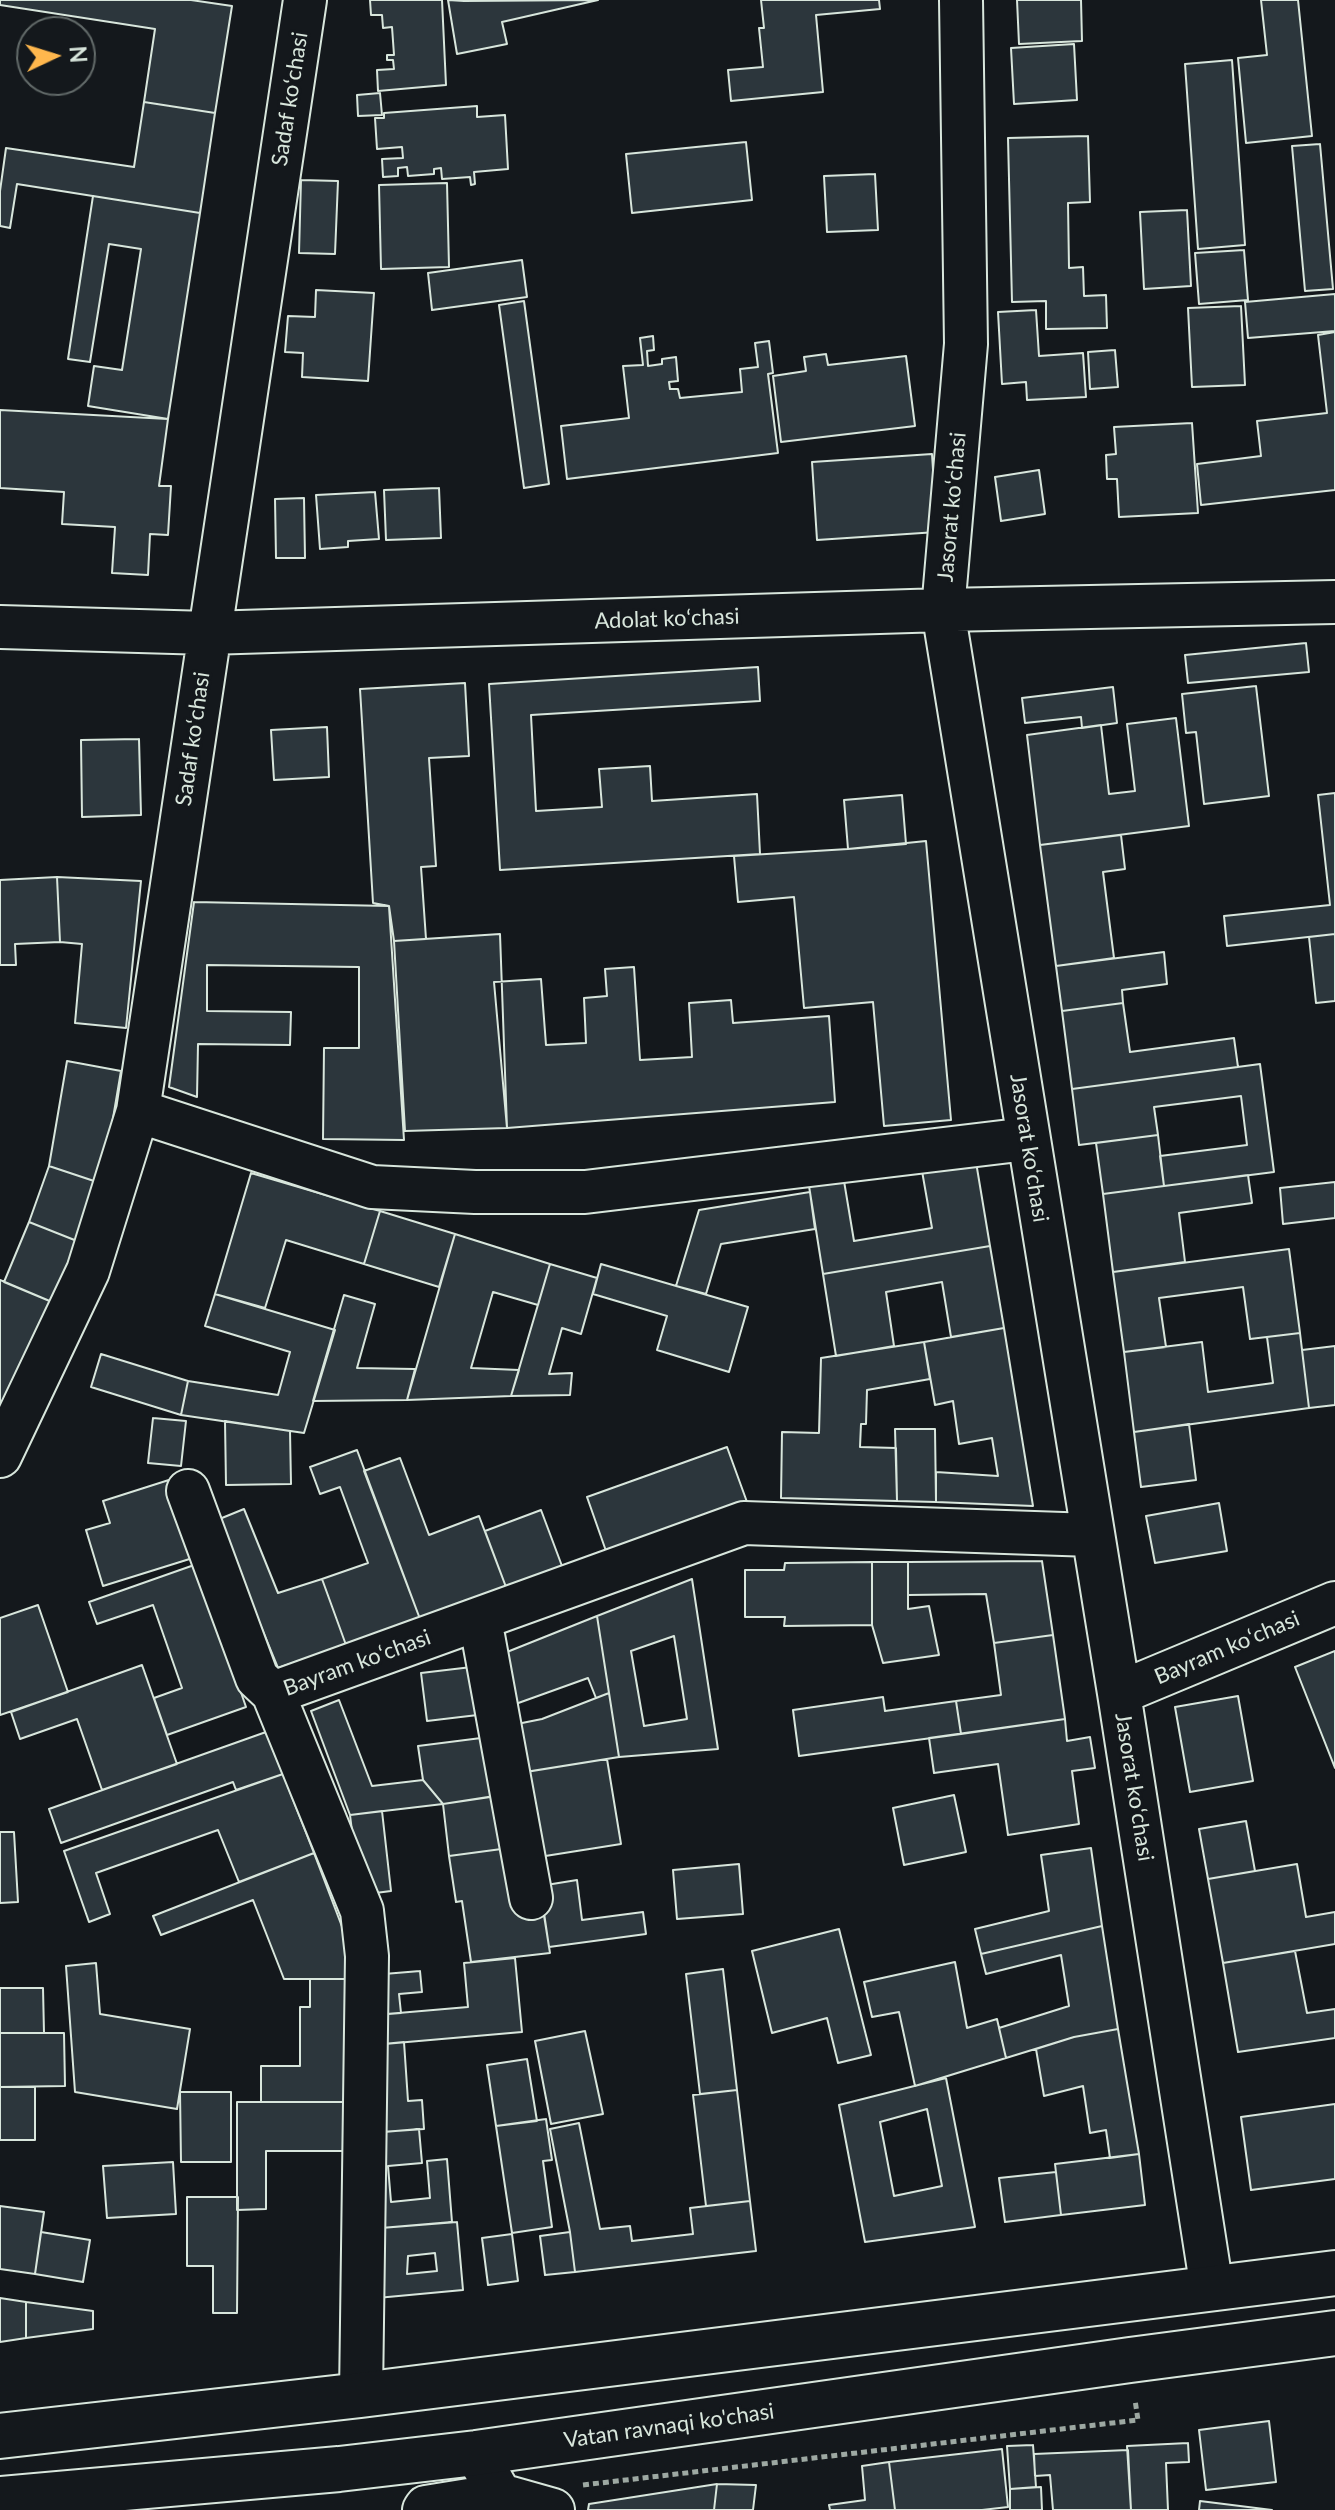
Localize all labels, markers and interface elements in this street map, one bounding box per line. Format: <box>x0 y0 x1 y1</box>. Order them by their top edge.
north arrow <box>16 16 96 96</box>
street label: Sadaf koʻchasi <box>266 30 314 168</box>
text: N <box>64 45 93 64</box>
street label: Jasorat koʻchasi <box>932 431 972 583</box>
street label: Adolat koʻchasi <box>594 603 740 635</box>
street label: Sadaf koʻchasi <box>171 670 215 808</box>
street label: Jasorat koʻchasi <box>1004 1072 1054 1224</box>
street label: Bayram koʻchasi <box>1151 1606 1303 1690</box>
street label: Bayram koʻchasi <box>280 1624 434 1702</box>
street label: Jasorat koʻchasi <box>1109 1711 1159 1863</box>
street label: Vatan ravnaqi ko'chasi <box>562 2398 776 2454</box>

